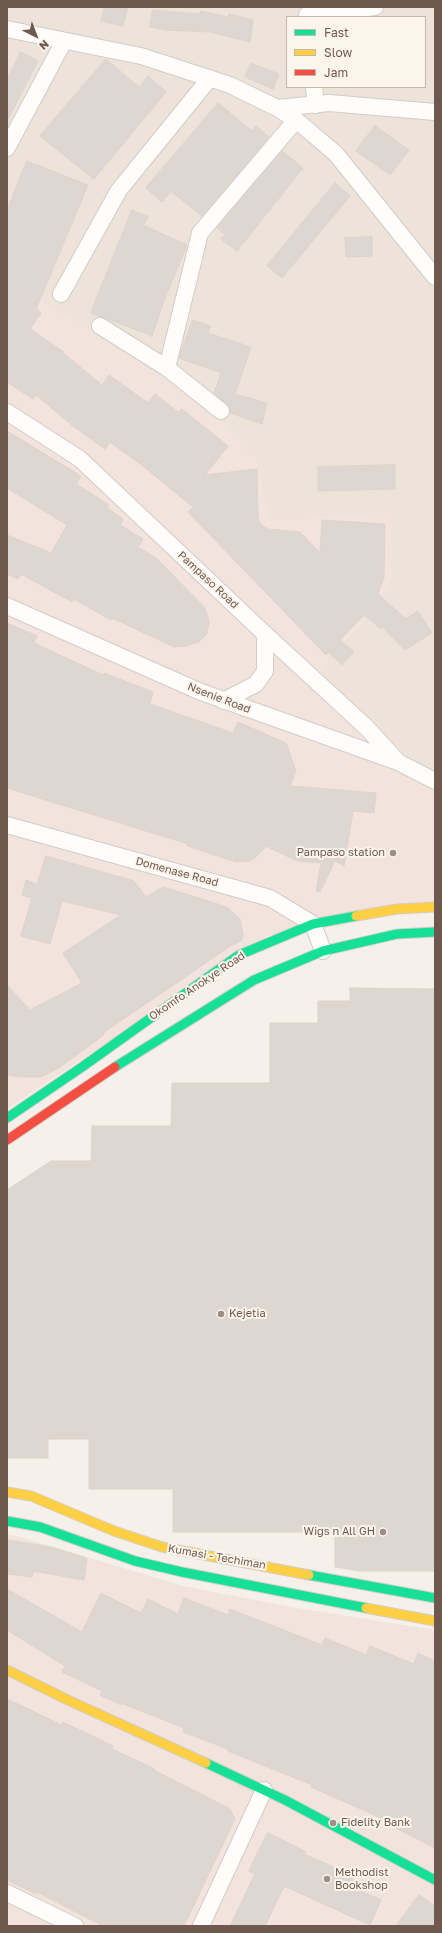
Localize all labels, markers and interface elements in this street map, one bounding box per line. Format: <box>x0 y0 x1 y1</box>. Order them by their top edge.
north arrow <box>16 16 56 56</box>
legend <box>286 16 426 88</box>
text: Fast <box>324 25 349 40</box>
text: N <box>37 38 52 53</box>
text: Slow <box>324 45 352 60</box>
text: Jam <box>324 65 348 80</box>
street label: Pampaso Road <box>175 549 241 611</box>
street label: Nsenie Road <box>186 680 252 716</box>
place label: Pampaso station <box>297 846 385 860</box>
marker: Pampaso station <box>388 848 398 858</box>
street label: Domenase Road <box>134 855 220 889</box>
street label: Okomfo Anokye Road <box>147 949 247 1023</box>
place label: Kejetia <box>229 1307 266 1321</box>
marker: Kejetia <box>216 1309 226 1319</box>
place label: Wigs n All GH <box>304 1525 375 1539</box>
marker: Wigs n All GH <box>378 1527 388 1537</box>
street label: Kumasi - Techiman <box>167 1542 267 1572</box>
place label: Fidelity Bank <box>341 1816 410 1830</box>
marker: Fidelity Bank <box>328 1818 338 1828</box>
place label: Methodist Bookshop <box>335 1866 389 1892</box>
marker: Methodist Bookshop <box>322 1874 332 1884</box>

